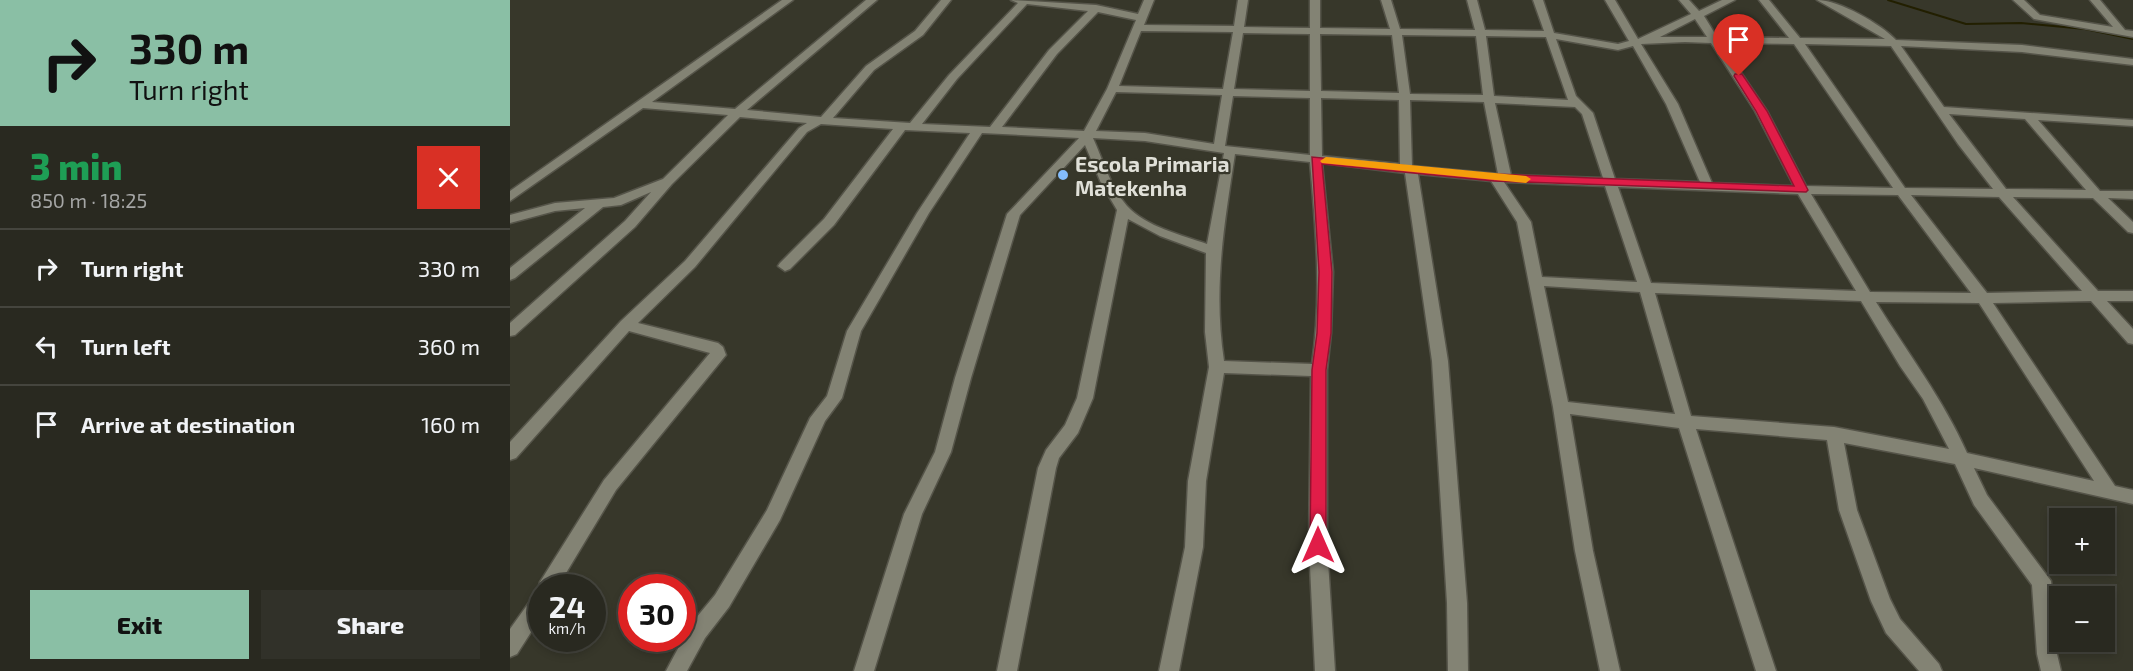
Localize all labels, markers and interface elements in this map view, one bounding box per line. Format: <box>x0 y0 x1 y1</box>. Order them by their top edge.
pin <box>1713 14 1764 76</box>
text: 330 m <box>129 22 249 72</box>
icon: arrive <box>1722 23 1755 56</box>
icon: right <box>30 24 108 102</box>
text: Turn right <box>129 73 249 105</box>
text: 3 min <box>30 144 123 187</box>
button: close <box>417 146 480 209</box>
place label: Escola Primaria Matekenha <box>1075 151 1230 200</box>
marker: Escola Primaria Matekenha <box>1056 168 1070 182</box>
text: 850 m · 18:25 <box>30 188 147 212</box>
icon: right <box>30 252 63 285</box>
text: Turn right <box>81 255 183 281</box>
text: 330 m <box>418 255 480 281</box>
icon: left <box>30 330 63 363</box>
text: Turn left <box>81 333 170 359</box>
text: 360 m <box>418 333 480 359</box>
icon: arrive <box>30 408 63 441</box>
text: Arrive at destination <box>81 411 295 437</box>
text: 160 m <box>421 411 480 437</box>
map controls <box>2049 508 2115 652</box>
button: + <box>2049 508 2115 574</box>
position arrow <box>1286 513 1350 577</box>
speed limit sign: 30 <box>618 574 696 652</box>
button: − <box>2049 586 2115 652</box>
text: 24 <box>549 588 585 624</box>
button: Exit <box>30 590 249 659</box>
button: Share <box>261 590 480 659</box>
text: km/h <box>548 619 586 637</box>

